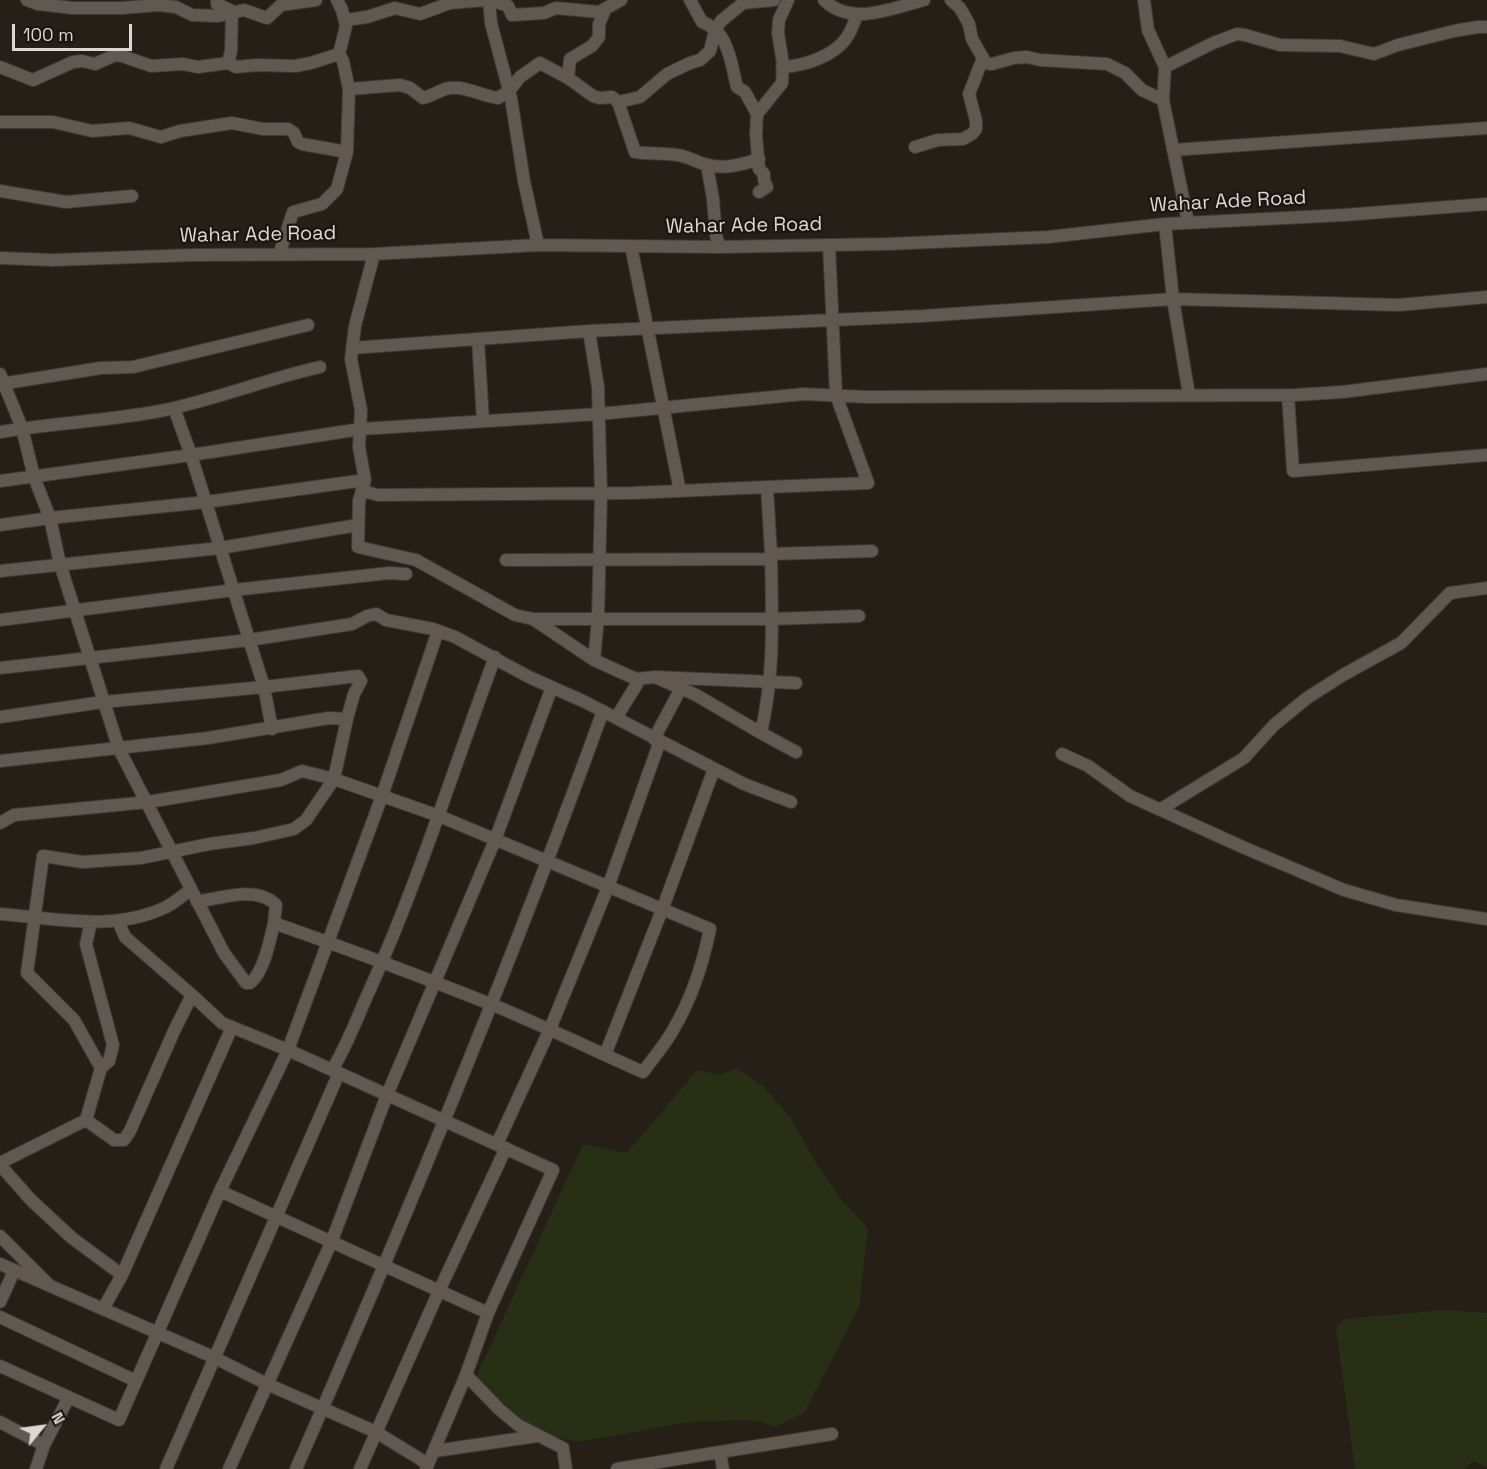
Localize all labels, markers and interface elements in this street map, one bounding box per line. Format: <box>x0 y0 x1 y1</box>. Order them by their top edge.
scale bar <box>15 12 135 50</box>
text: 100 m <box>23 23 74 46</box>
street label: Wahar Ade Road <box>1149 186 1307 218</box>
street label: Wahar Ade Road <box>665 213 823 239</box>
street label: Wahar Ade Road <box>179 222 337 248</box>
north arrow <box>12 1397 72 1457</box>
text: N <box>46 1408 70 1428</box>

